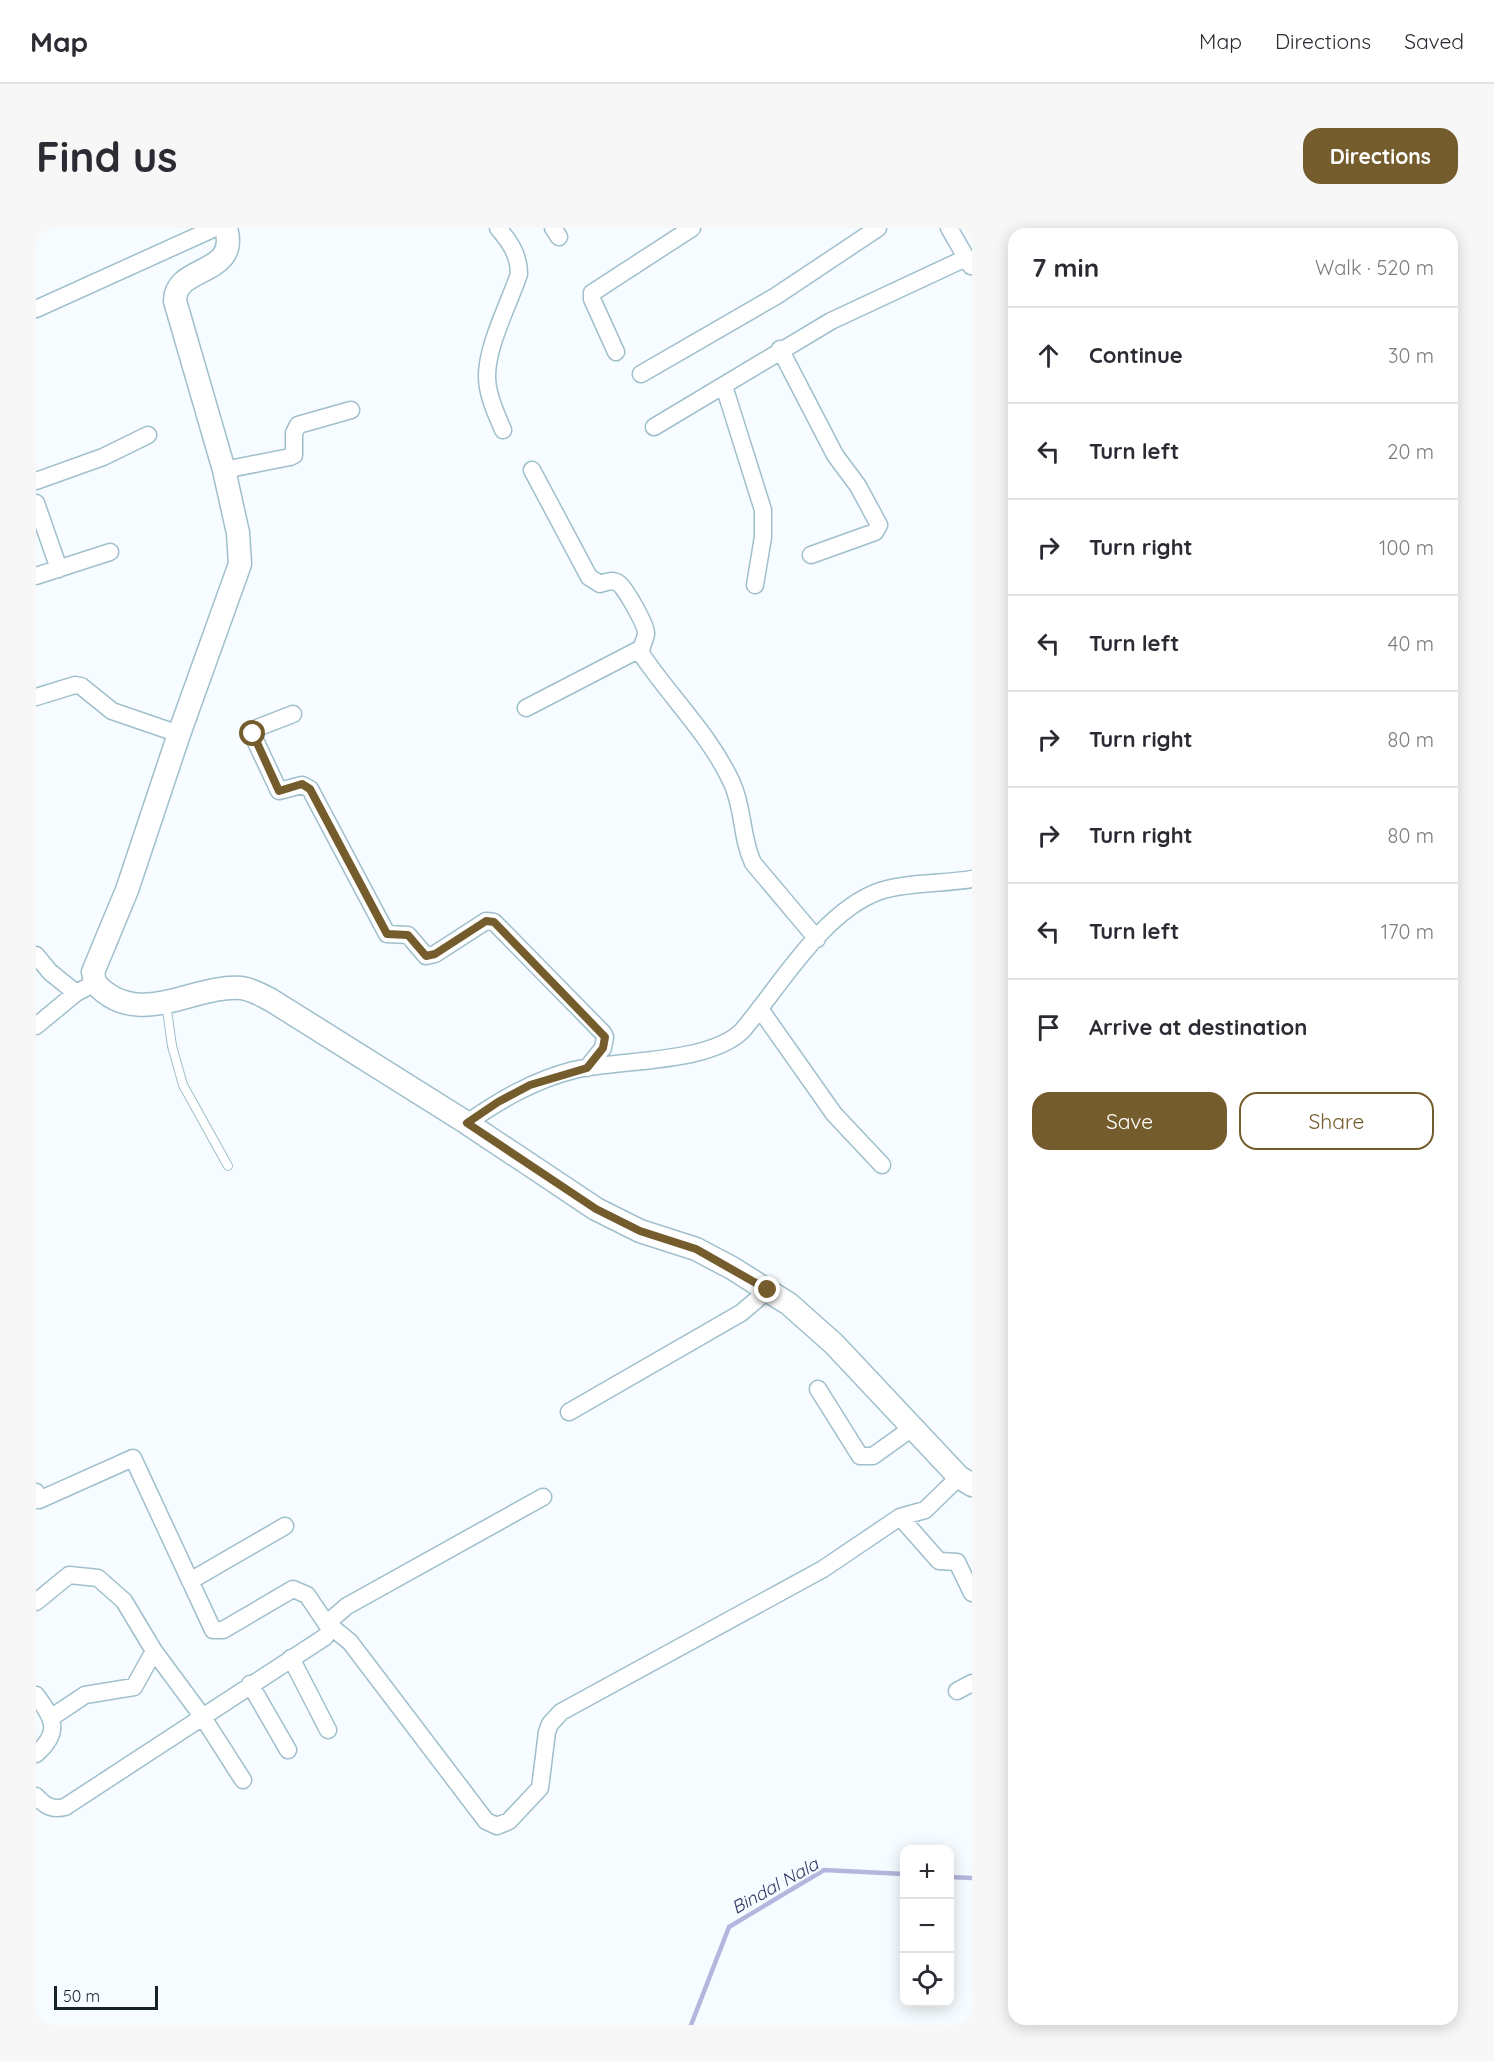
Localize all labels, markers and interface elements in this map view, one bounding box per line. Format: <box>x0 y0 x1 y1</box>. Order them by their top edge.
text: Map <box>30 24 88 59</box>
text: Map <box>1199 28 1242 54</box>
text: Directions <box>1275 28 1371 54</box>
text: Saved <box>1404 28 1464 54</box>
button: Directions <box>1303 128 1458 184</box>
text: Find us <box>36 130 178 183</box>
text: 7 min <box>1032 251 1099 284</box>
text: Walk · 520 m <box>1315 255 1434 280</box>
icon: ahead <box>1032 339 1065 372</box>
text: Continue <box>1089 341 1183 369</box>
text: 30 m <box>1388 343 1434 368</box>
icon: left <box>1032 435 1065 468</box>
text: Turn left <box>1089 437 1179 465</box>
text: 20 m <box>1387 439 1434 464</box>
icon: right <box>1032 531 1065 564</box>
text: Turn right <box>1089 533 1193 561</box>
text: 100 m <box>1379 535 1434 560</box>
icon: left <box>1032 627 1065 660</box>
text: Turn left <box>1089 629 1179 657</box>
text: 40 m <box>1388 631 1434 656</box>
route start <box>239 720 265 746</box>
icon: right <box>1032 723 1065 756</box>
text: Turn right <box>1089 725 1193 753</box>
text: 80 m <box>1388 727 1434 752</box>
icon: right <box>1032 819 1065 852</box>
text: Turn right <box>1089 821 1193 849</box>
text: 80 m <box>1388 823 1434 848</box>
icon: left <box>1032 915 1065 948</box>
text: Turn left <box>1089 917 1179 945</box>
text: 170 m <box>1381 919 1434 944</box>
icon: arrive <box>1032 1011 1065 1044</box>
text: Arrive at destination <box>1089 1013 1307 1041</box>
button: Save <box>1032 1092 1227 1150</box>
button: Share <box>1239 1092 1434 1150</box>
route end <box>754 1276 780 1302</box>
map controls <box>900 1845 954 2007</box>
button: + <box>900 1845 954 1899</box>
water label: Bindal Nala <box>727 1852 823 1919</box>
button: − <box>900 1899 954 1953</box>
button: locate <box>900 1953 954 2007</box>
scale bar <box>54 1983 158 2010</box>
text: 50 m <box>63 1986 100 2006</box>

